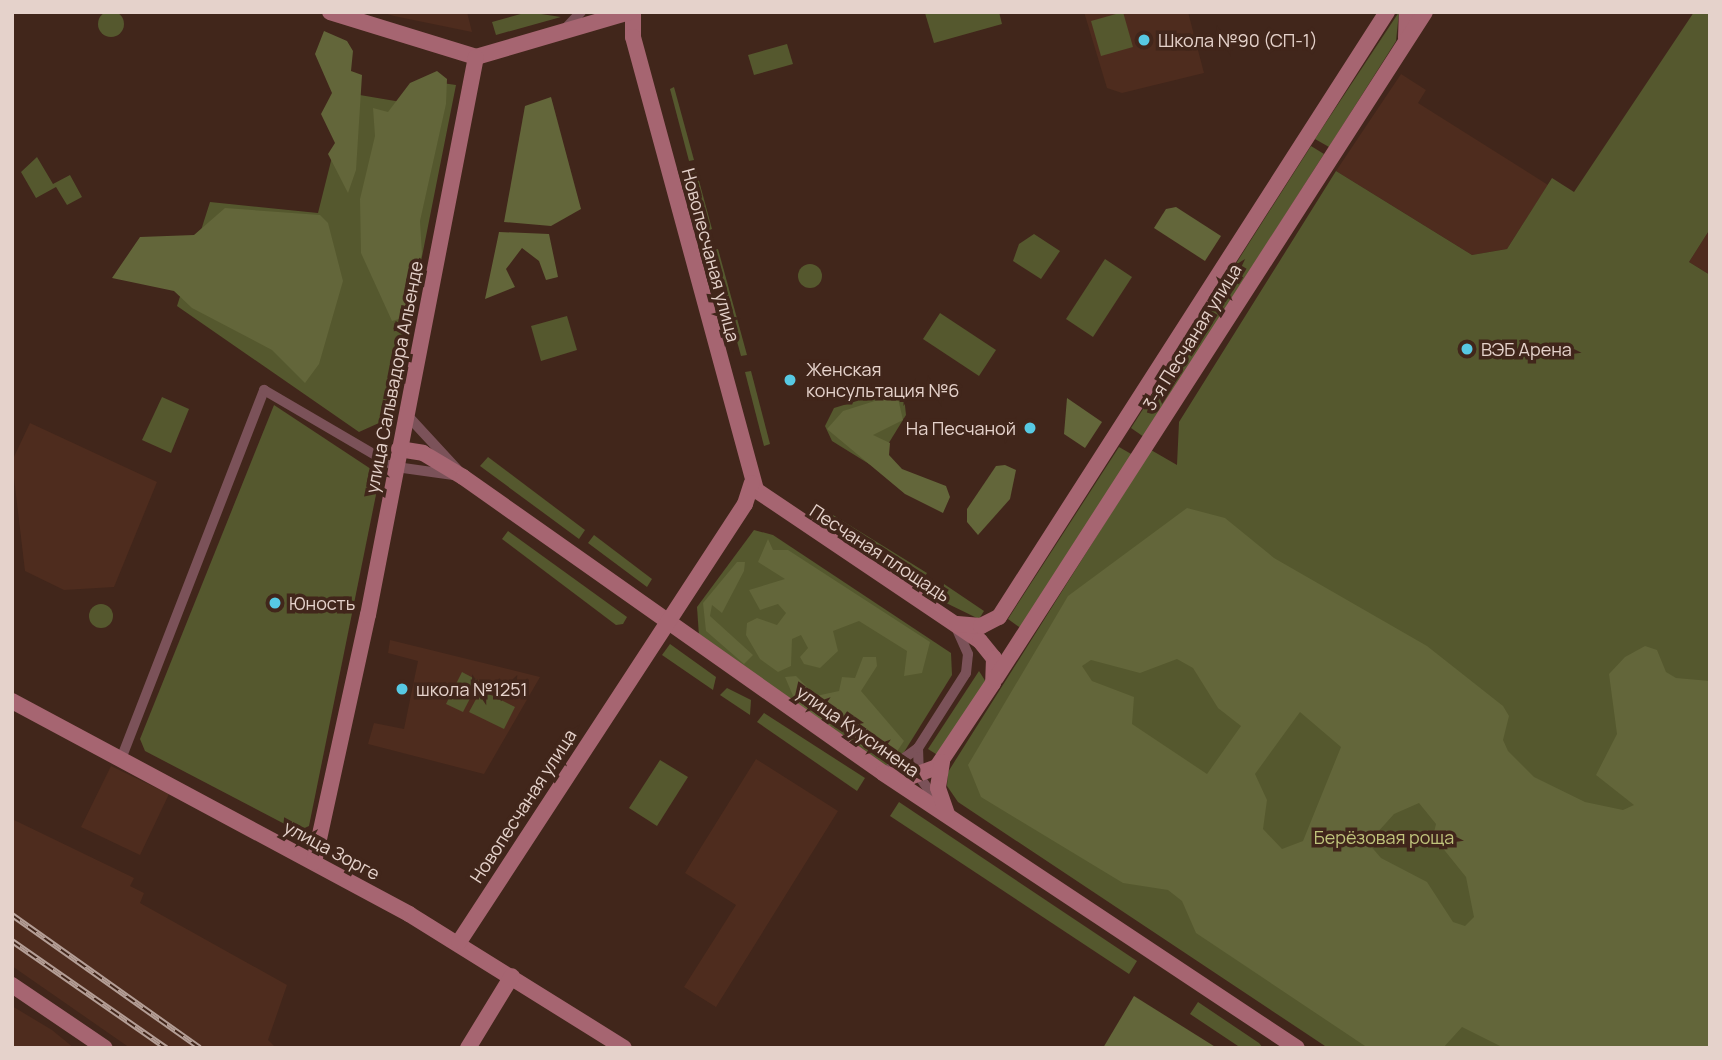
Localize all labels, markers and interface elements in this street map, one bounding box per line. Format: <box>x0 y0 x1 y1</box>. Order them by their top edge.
place label: Школа №90 (СП-1) <box>1158 29 1318 51</box>
marker: Школа №90 (СП-1) <box>1136 32 1152 48</box>
street label: Новопесчаная улица <box>677 166 745 344</box>
street label: улица Сальвадора Альенде <box>361 259 427 495</box>
street label: 3-я Песчаная улица <box>1138 260 1246 414</box>
place label: ВЭБ Арена <box>1481 338 1572 360</box>
marker: ВЭБ Арена <box>1459 341 1475 357</box>
place label: Женская консультация №6 <box>806 359 959 402</box>
marker: Женская консультация №6 <box>780 370 800 390</box>
place label: На Песчаной <box>906 417 1016 439</box>
marker: На Песчаной <box>1022 420 1038 436</box>
street label: Песчаная площадь <box>806 500 954 606</box>
place label: Юность <box>289 592 355 614</box>
marker: Юность <box>267 595 283 611</box>
place label: школа №1251 <box>416 678 528 700</box>
marker: школа №1251 <box>394 681 410 697</box>
street label: улица Куусинена <box>792 681 924 781</box>
street label: Новопесчаная улица <box>465 725 581 887</box>
street label: улица Зорге <box>280 816 384 884</box>
park label: Берёзовая роща <box>1314 826 1454 848</box>

